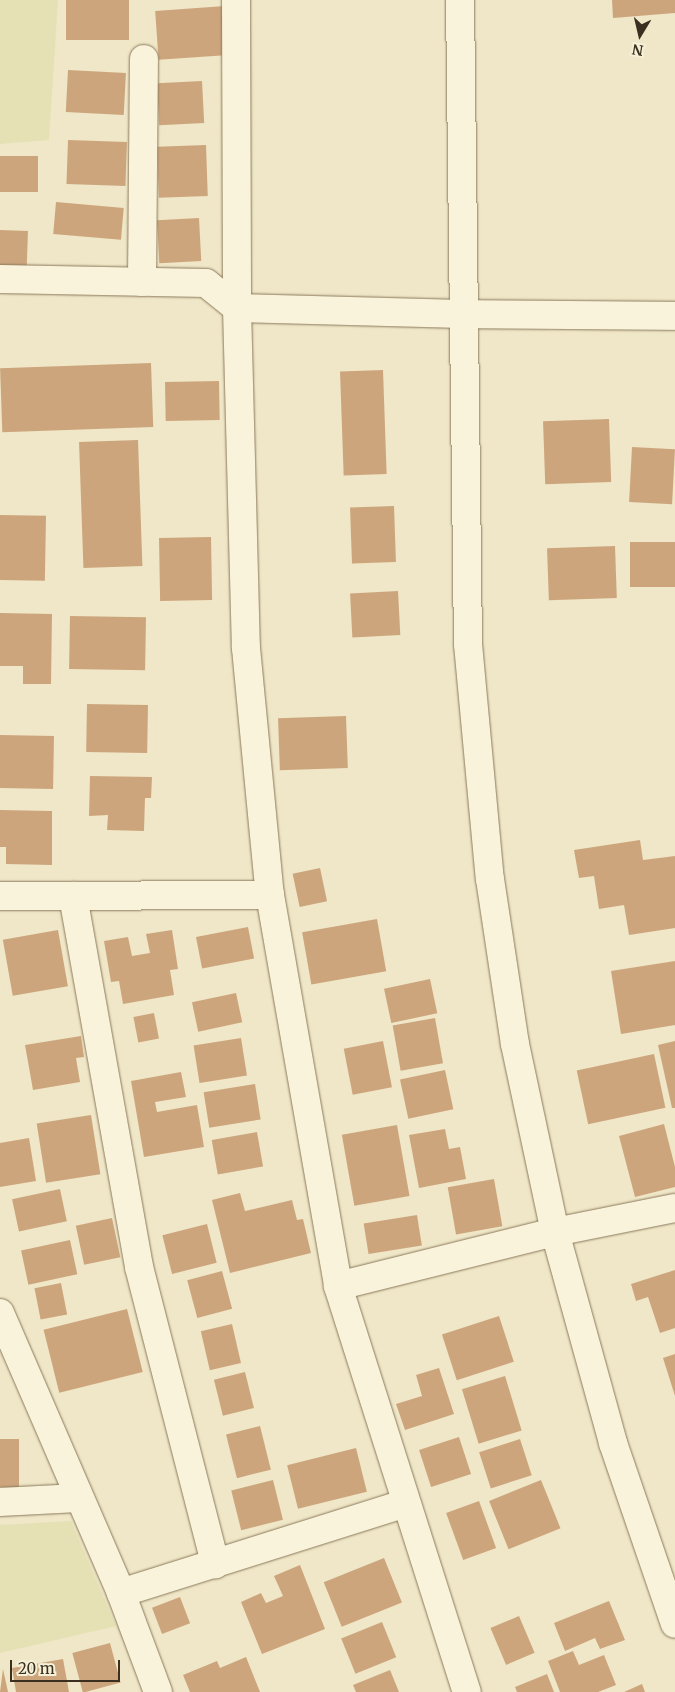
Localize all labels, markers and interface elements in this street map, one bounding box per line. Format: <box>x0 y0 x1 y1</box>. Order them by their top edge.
north arrow <box>615 10 665 60</box>
text: N <box>631 40 645 60</box>
scale bar <box>12 1650 122 1682</box>
text: 20 m <box>18 1659 55 1678</box>

